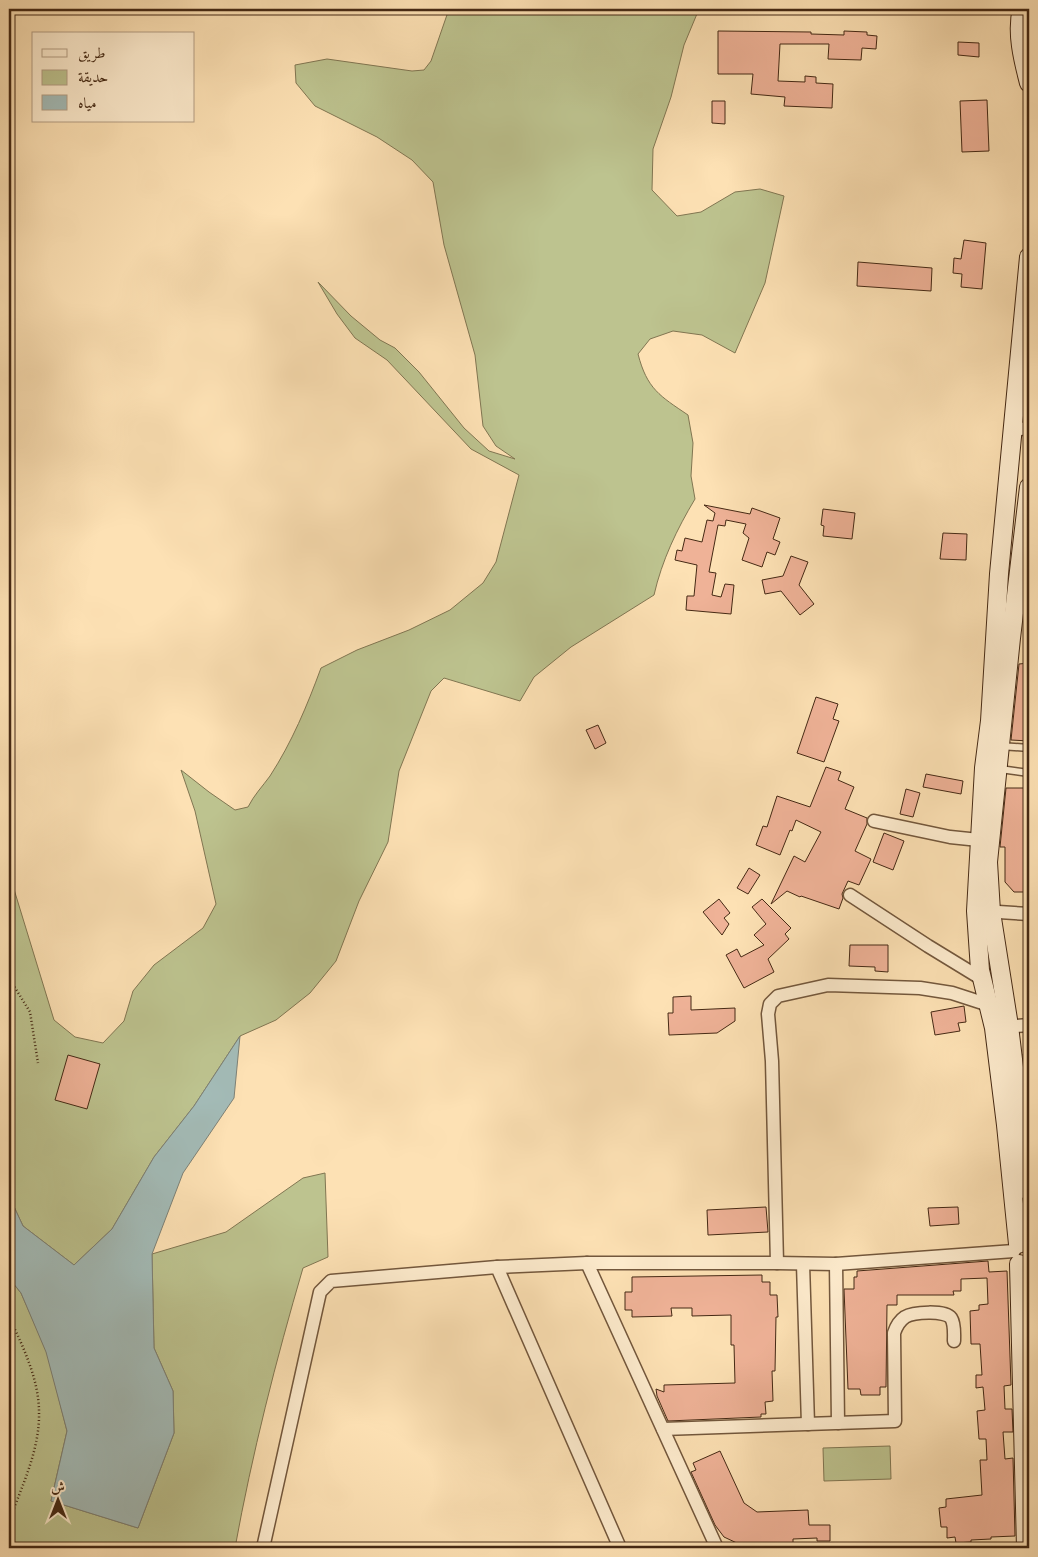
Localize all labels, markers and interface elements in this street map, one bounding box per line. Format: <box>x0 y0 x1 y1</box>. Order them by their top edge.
legend <box>32 32 195 122</box>
text: طريق <box>78 47 105 63</box>
text: حديقة <box>78 71 108 86</box>
text: مياه <box>78 97 96 112</box>
north arrow <box>32 1474 82 1524</box>
text: ش <box>51 1481 65 1495</box>

